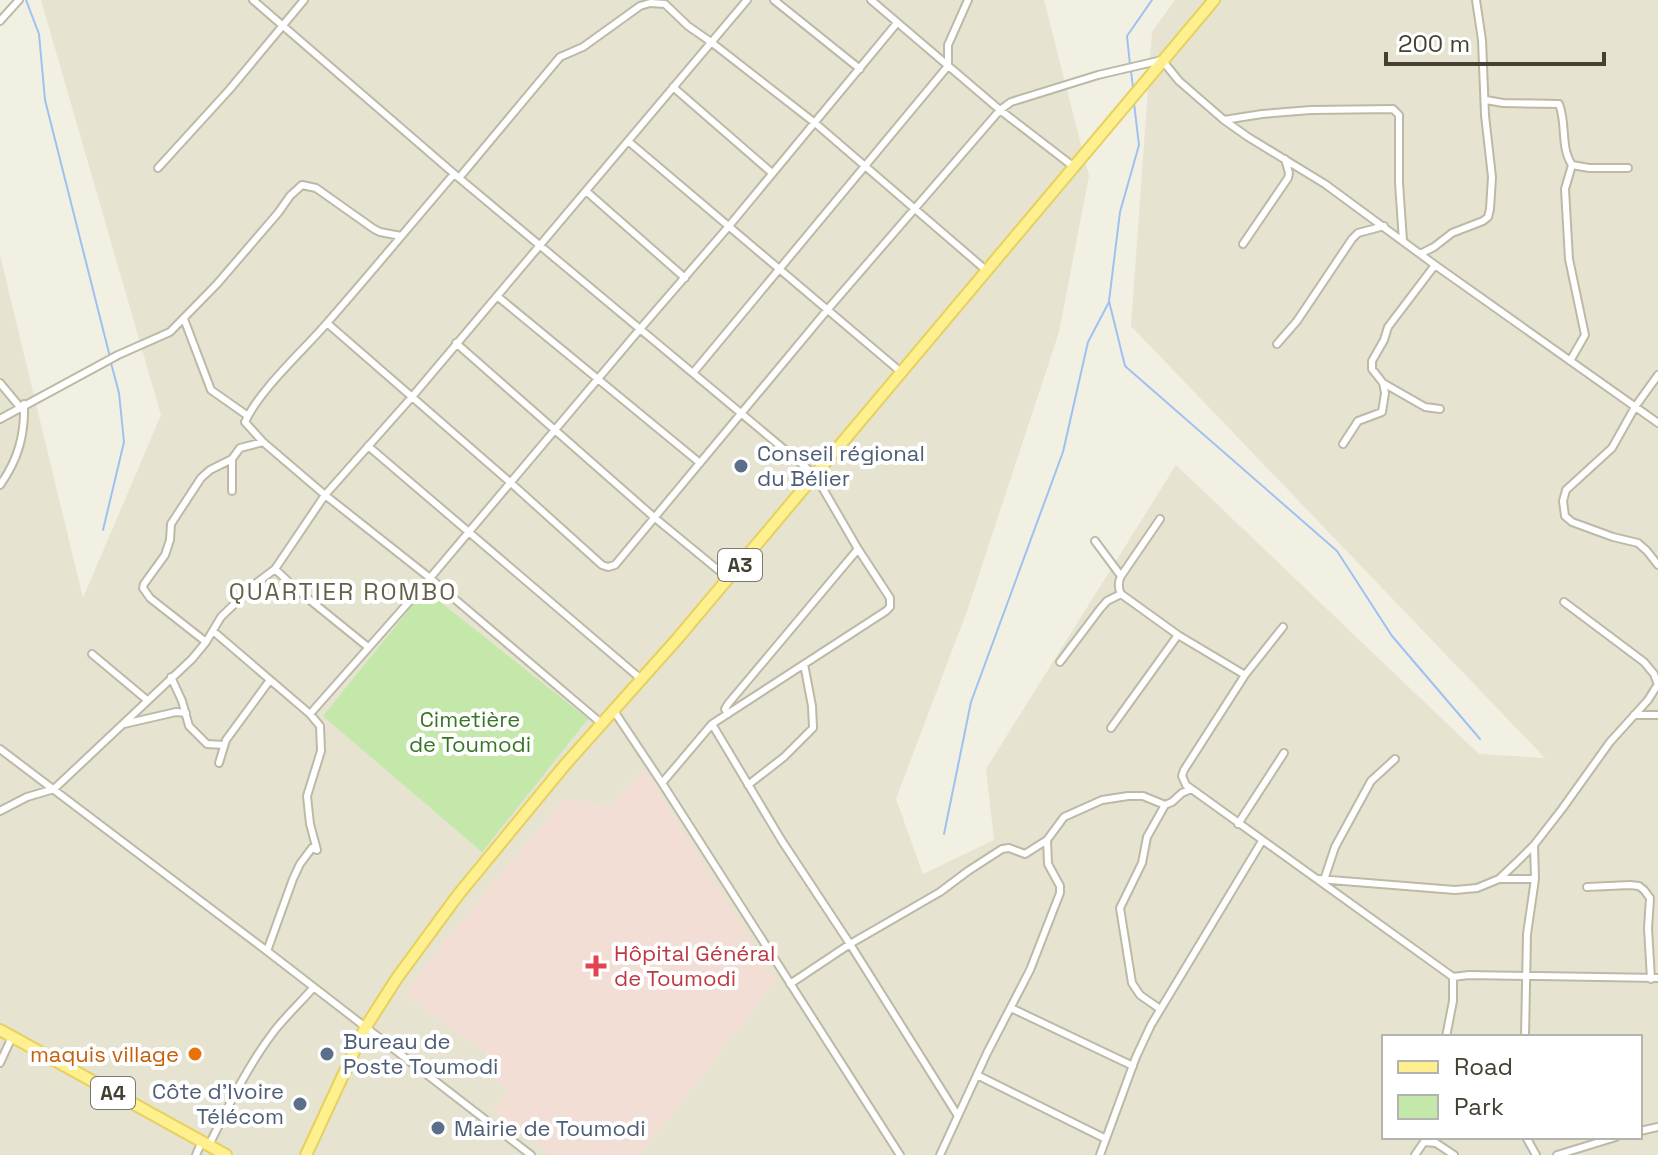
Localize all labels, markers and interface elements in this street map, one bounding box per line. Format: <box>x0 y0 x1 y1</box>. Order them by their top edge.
scale bar <box>1386 16 1604 66</box>
text: 200 m <box>1398 28 1470 59</box>
place label: Conseil régional du Bélier <box>757 439 925 492</box>
marker: Conseil régional du Bélier <box>732 457 750 475</box>
road number: A3 <box>718 549 762 581</box>
district label: QUARTIER ROMBO <box>229 576 457 607</box>
park label: Cimetière de Toumodi <box>409 705 531 758</box>
place label: Hôpital Général de Toumodi <box>614 939 775 992</box>
marker: Hôpital Général de Toumodi <box>585 955 607 977</box>
place label: Bureau de Poste Toumodi <box>343 1027 499 1080</box>
legend <box>1382 1035 1642 1139</box>
place label: maquis village <box>30 1040 179 1068</box>
marker: maquis village <box>186 1045 204 1063</box>
marker: Bureau de Poste Toumodi <box>318 1045 336 1063</box>
text: Road <box>1454 1051 1513 1082</box>
road number: A4 <box>91 1077 135 1109</box>
place label: Côte d'Ivoire Télécom <box>152 1077 284 1130</box>
text: Park <box>1454 1091 1504 1122</box>
marker: Côte d'Ivoire Télécom <box>291 1095 309 1113</box>
place label: Mairie de Toumodi <box>454 1114 646 1142</box>
marker: Mairie de Toumodi <box>429 1119 447 1137</box>

